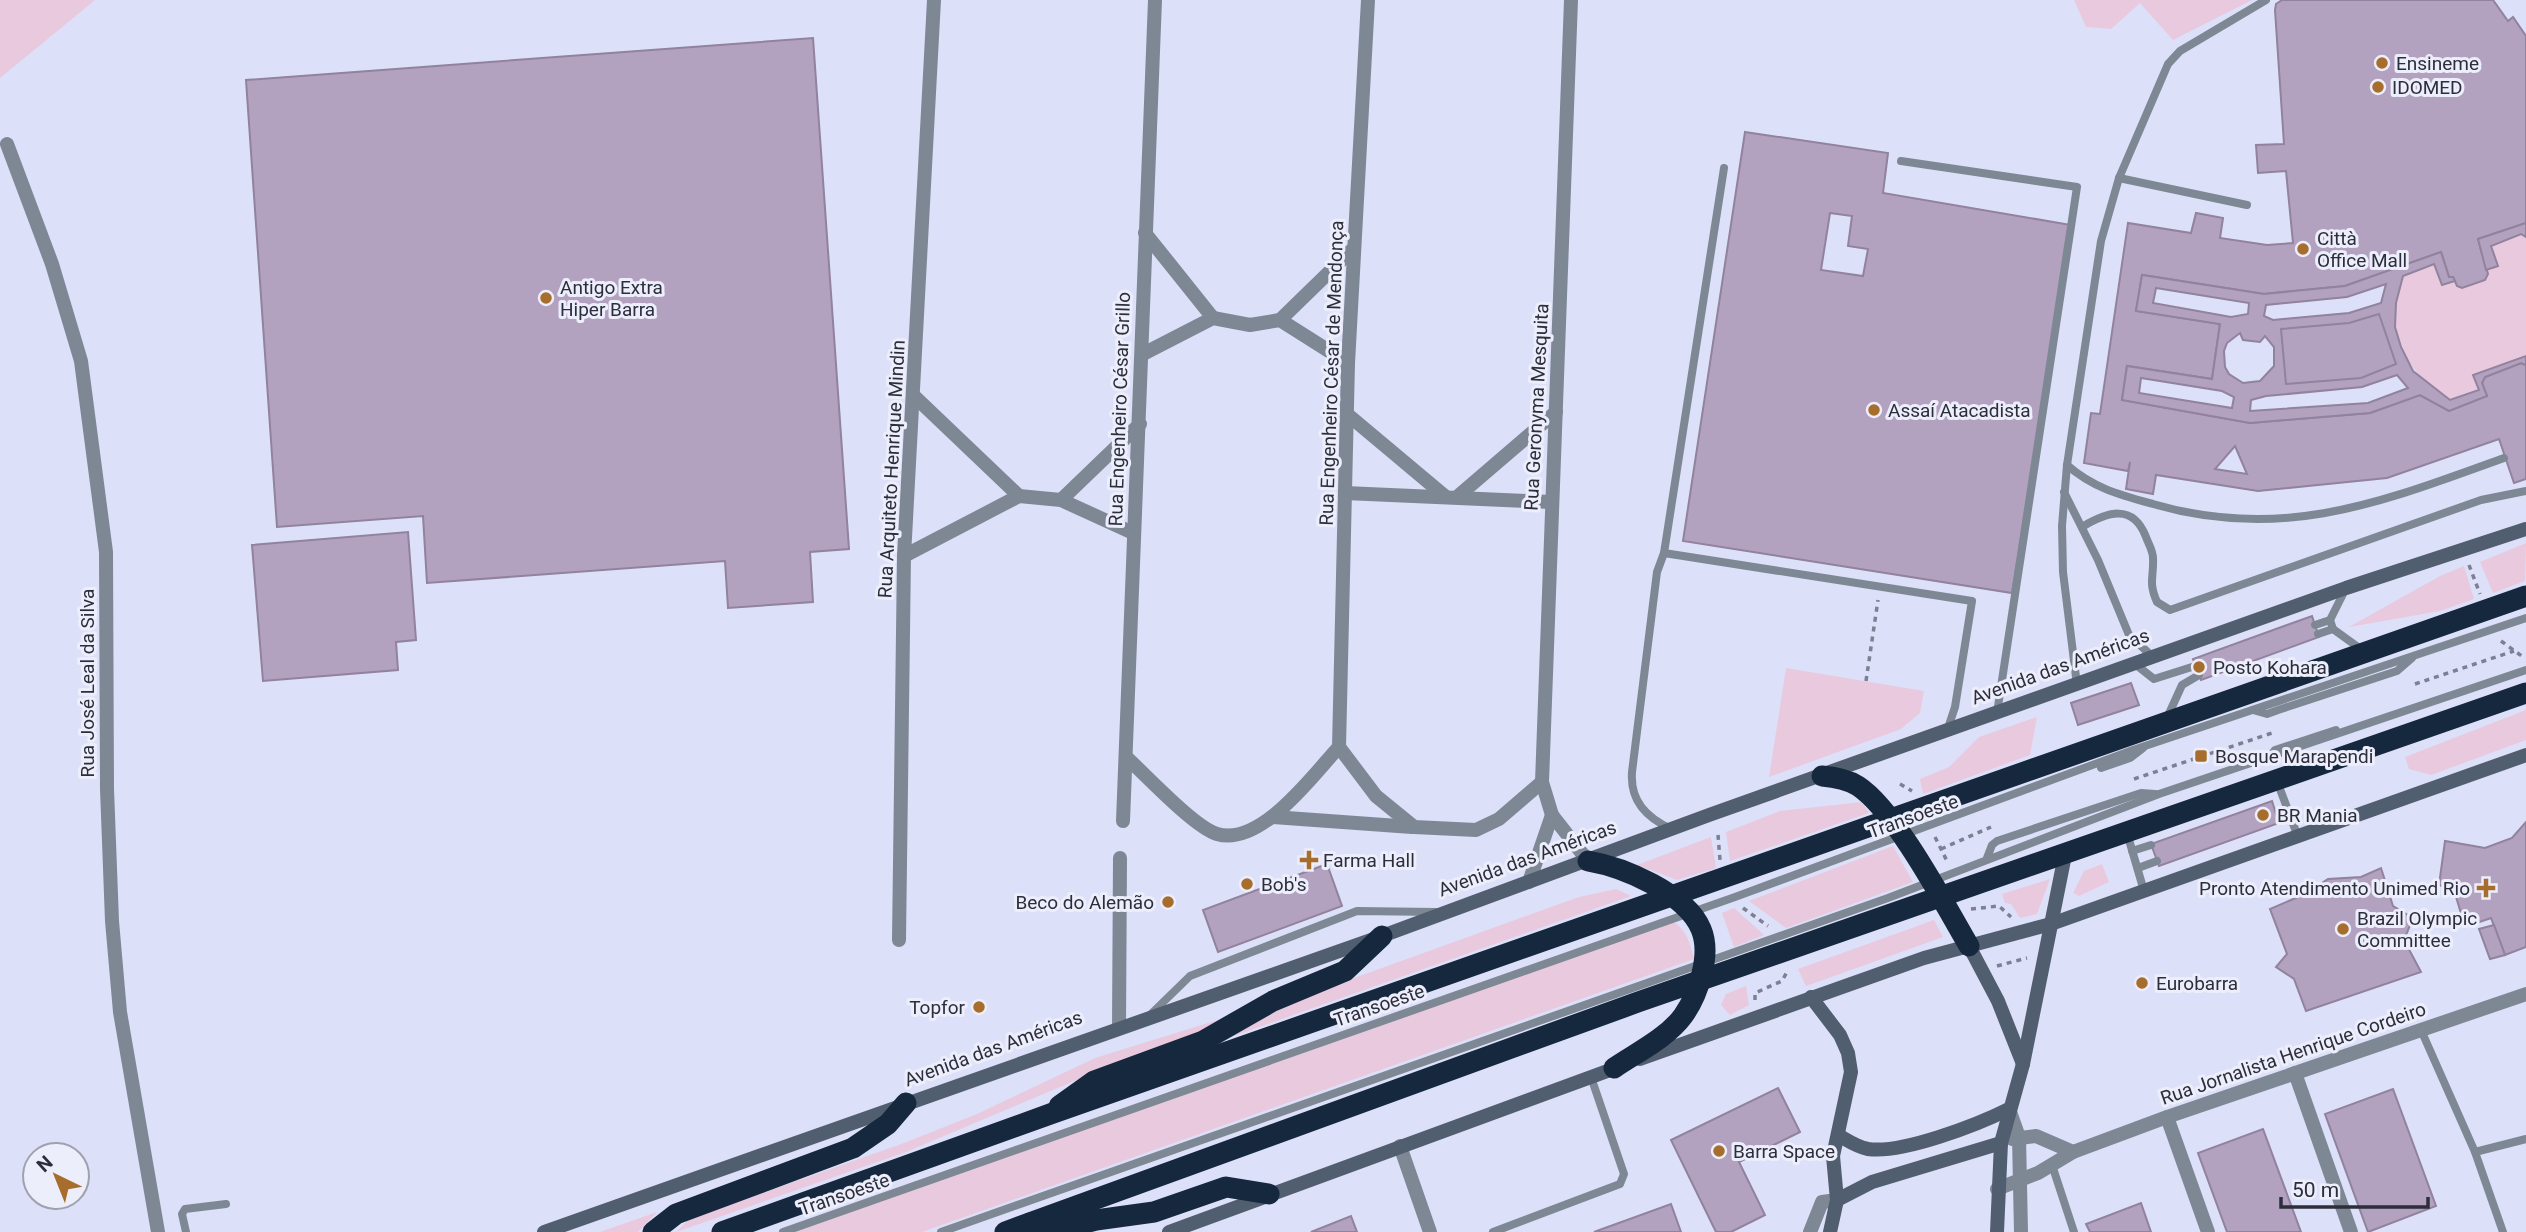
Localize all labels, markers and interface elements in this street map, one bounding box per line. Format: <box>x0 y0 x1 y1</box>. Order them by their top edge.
place label: Ensineme <box>2396 52 2479 75</box>
marker: Ensineme <box>2374 55 2390 71</box>
place label: IDOMED <box>2392 76 2463 99</box>
marker: IDOMED <box>2370 79 2386 95</box>
street label: Rua Engenheiro César de Mendonça <box>1315 220 1348 526</box>
place label: Città Office Mall <box>2317 227 2407 272</box>
marker: Città Office Mall <box>2295 241 2311 257</box>
place label: Antigo Extra Hiper Barra <box>560 276 663 321</box>
marker: Antigo Extra Hiper Barra <box>538 290 554 306</box>
street label: Rua Engenheiro César Grillo <box>1104 291 1135 527</box>
street label: Rua Geronyma Mesquita <box>1520 303 1553 511</box>
street label: Rua Arquiteto Henrique Mindin <box>873 339 910 599</box>
place label: Assaí Atacadista <box>1888 399 2031 422</box>
marker: Assaí Atacadista <box>1866 402 1882 418</box>
street label: Rua José Leal da Silva <box>76 589 99 777</box>
street label: Avenida das Américas <box>1968 624 2152 709</box>
place label: Posto Kohara <box>2213 656 2327 679</box>
marker: Posto Kohara <box>2191 659 2207 675</box>
place label: Bosque Marapendi <box>2215 745 2373 768</box>
marker: Bosque Marapendi <box>2193 748 2209 764</box>
street label: Transoeste <box>1865 790 1961 843</box>
place label: BR Mania <box>2277 804 2358 827</box>
marker: BR Mania <box>2255 807 2271 823</box>
street label: Avenida das Américas <box>1435 816 1619 901</box>
place label: Farma Hall <box>1323 849 1415 872</box>
marker: Farma Hall <box>1301 852 1317 868</box>
place label: Bob's <box>1261 873 1306 896</box>
marker: Bob's <box>1239 876 1255 892</box>
place label: Pronto Atendimento Unimed Rio <box>2199 877 2470 900</box>
marker: Pronto Atendimento Unimed Rio <box>2476 878 2496 898</box>
place label: Beco do Alemão <box>1015 891 1154 914</box>
marker: Beco do Alemão <box>1160 894 1176 910</box>
place label: Brazil Olympic Committee <box>2357 907 2477 952</box>
marker: Brazil Olympic Committee <box>2335 921 2351 937</box>
place label: Eurobarra <box>2156 972 2238 995</box>
marker: Eurobarra <box>2134 975 2150 991</box>
street label: Transoeste <box>1331 979 1428 1032</box>
place label: Topfor <box>909 996 966 1019</box>
street label: Rua Jornalista Henrique Cordeiro <box>2157 997 2429 1110</box>
marker: Topfor <box>971 999 987 1015</box>
street label: Avenida das Américas <box>901 1006 1085 1091</box>
place label: Barra Space <box>1733 1140 1835 1163</box>
north arrow <box>21 1141 91 1211</box>
marker: Barra Space <box>1711 1143 1727 1159</box>
text: N <box>32 1151 57 1177</box>
scale bar <box>2281 1166 2428 1210</box>
street label: Transoeste <box>796 1168 893 1221</box>
text: 50 m <box>2292 1178 2339 1202</box>

